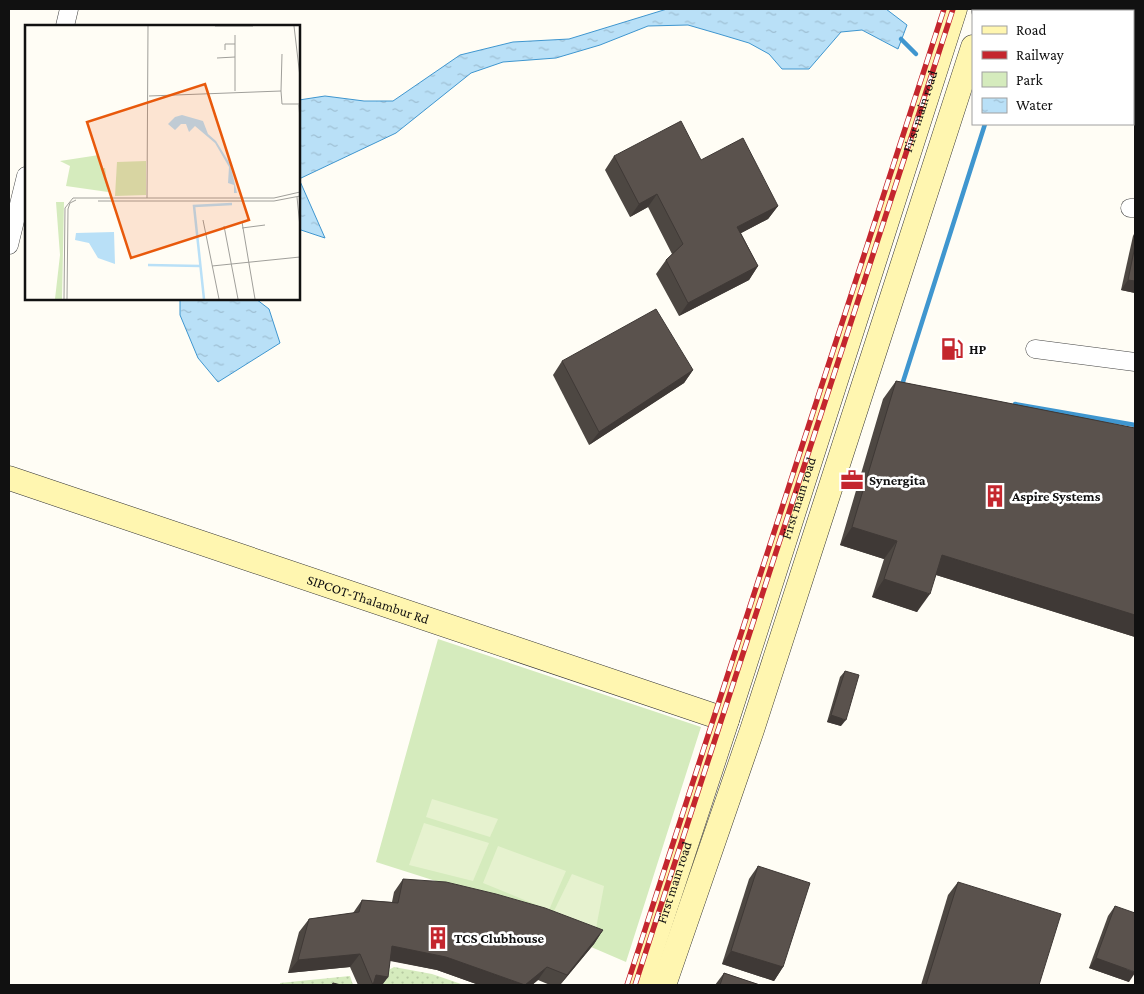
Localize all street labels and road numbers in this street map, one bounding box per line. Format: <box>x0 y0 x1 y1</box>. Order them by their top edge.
street label: First main road <box>899 68 941 154</box>
street label: First main road <box>778 454 819 541</box>
street label: SIPCOT-Thalambur Rd <box>305 571 432 627</box>
street label: First main road <box>653 839 695 925</box>

